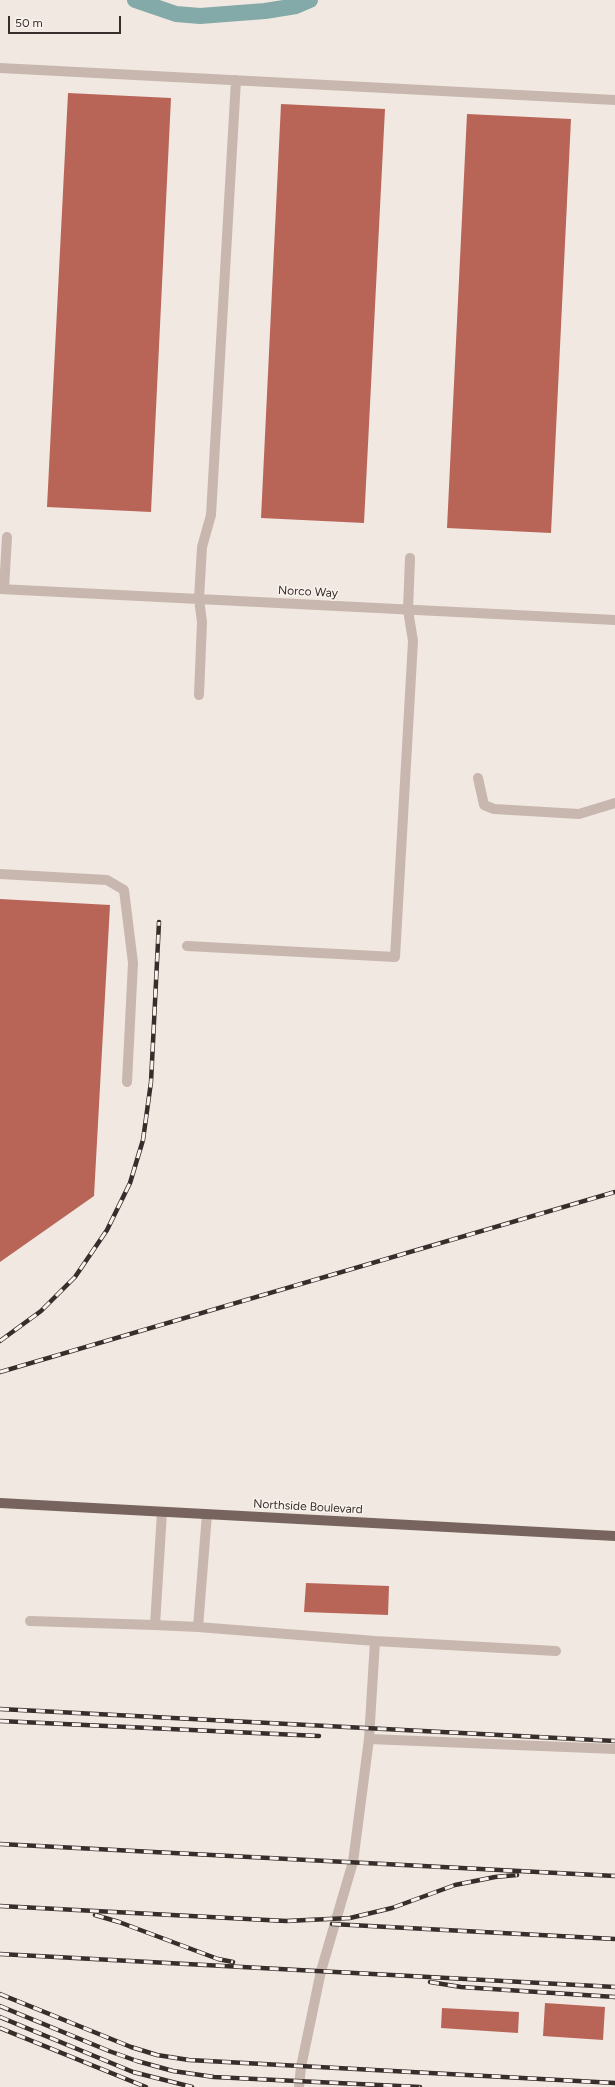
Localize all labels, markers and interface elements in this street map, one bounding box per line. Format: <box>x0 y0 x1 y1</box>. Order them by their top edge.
scale bar <box>10 8 123 34</box>
text: 50 m <box>15 16 43 30</box>
street label: Norco Way <box>278 583 338 601</box>
street label: Northside Boulevard <box>253 1497 363 1517</box>

